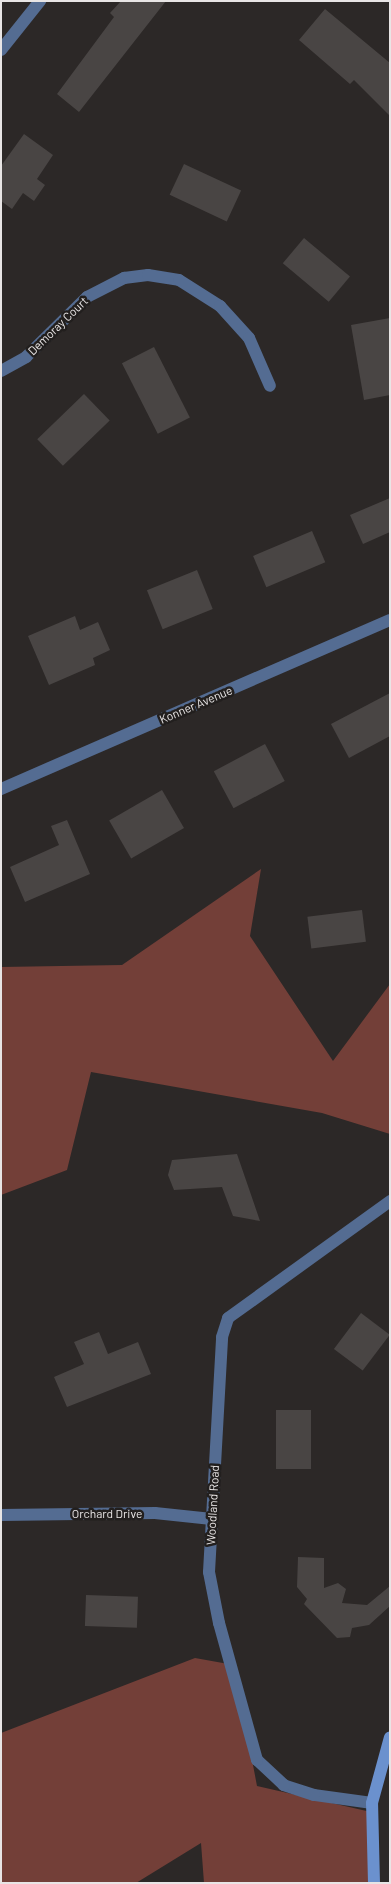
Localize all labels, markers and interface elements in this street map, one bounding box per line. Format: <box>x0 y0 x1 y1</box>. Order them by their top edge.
street label: Demoray Court <box>25 294 91 358</box>
street label: Konner Avenue <box>157 683 235 727</box>
street label: Woodland Road <box>204 1465 222 1545</box>
street label: Orchard Drive <box>72 1507 142 1521</box>

